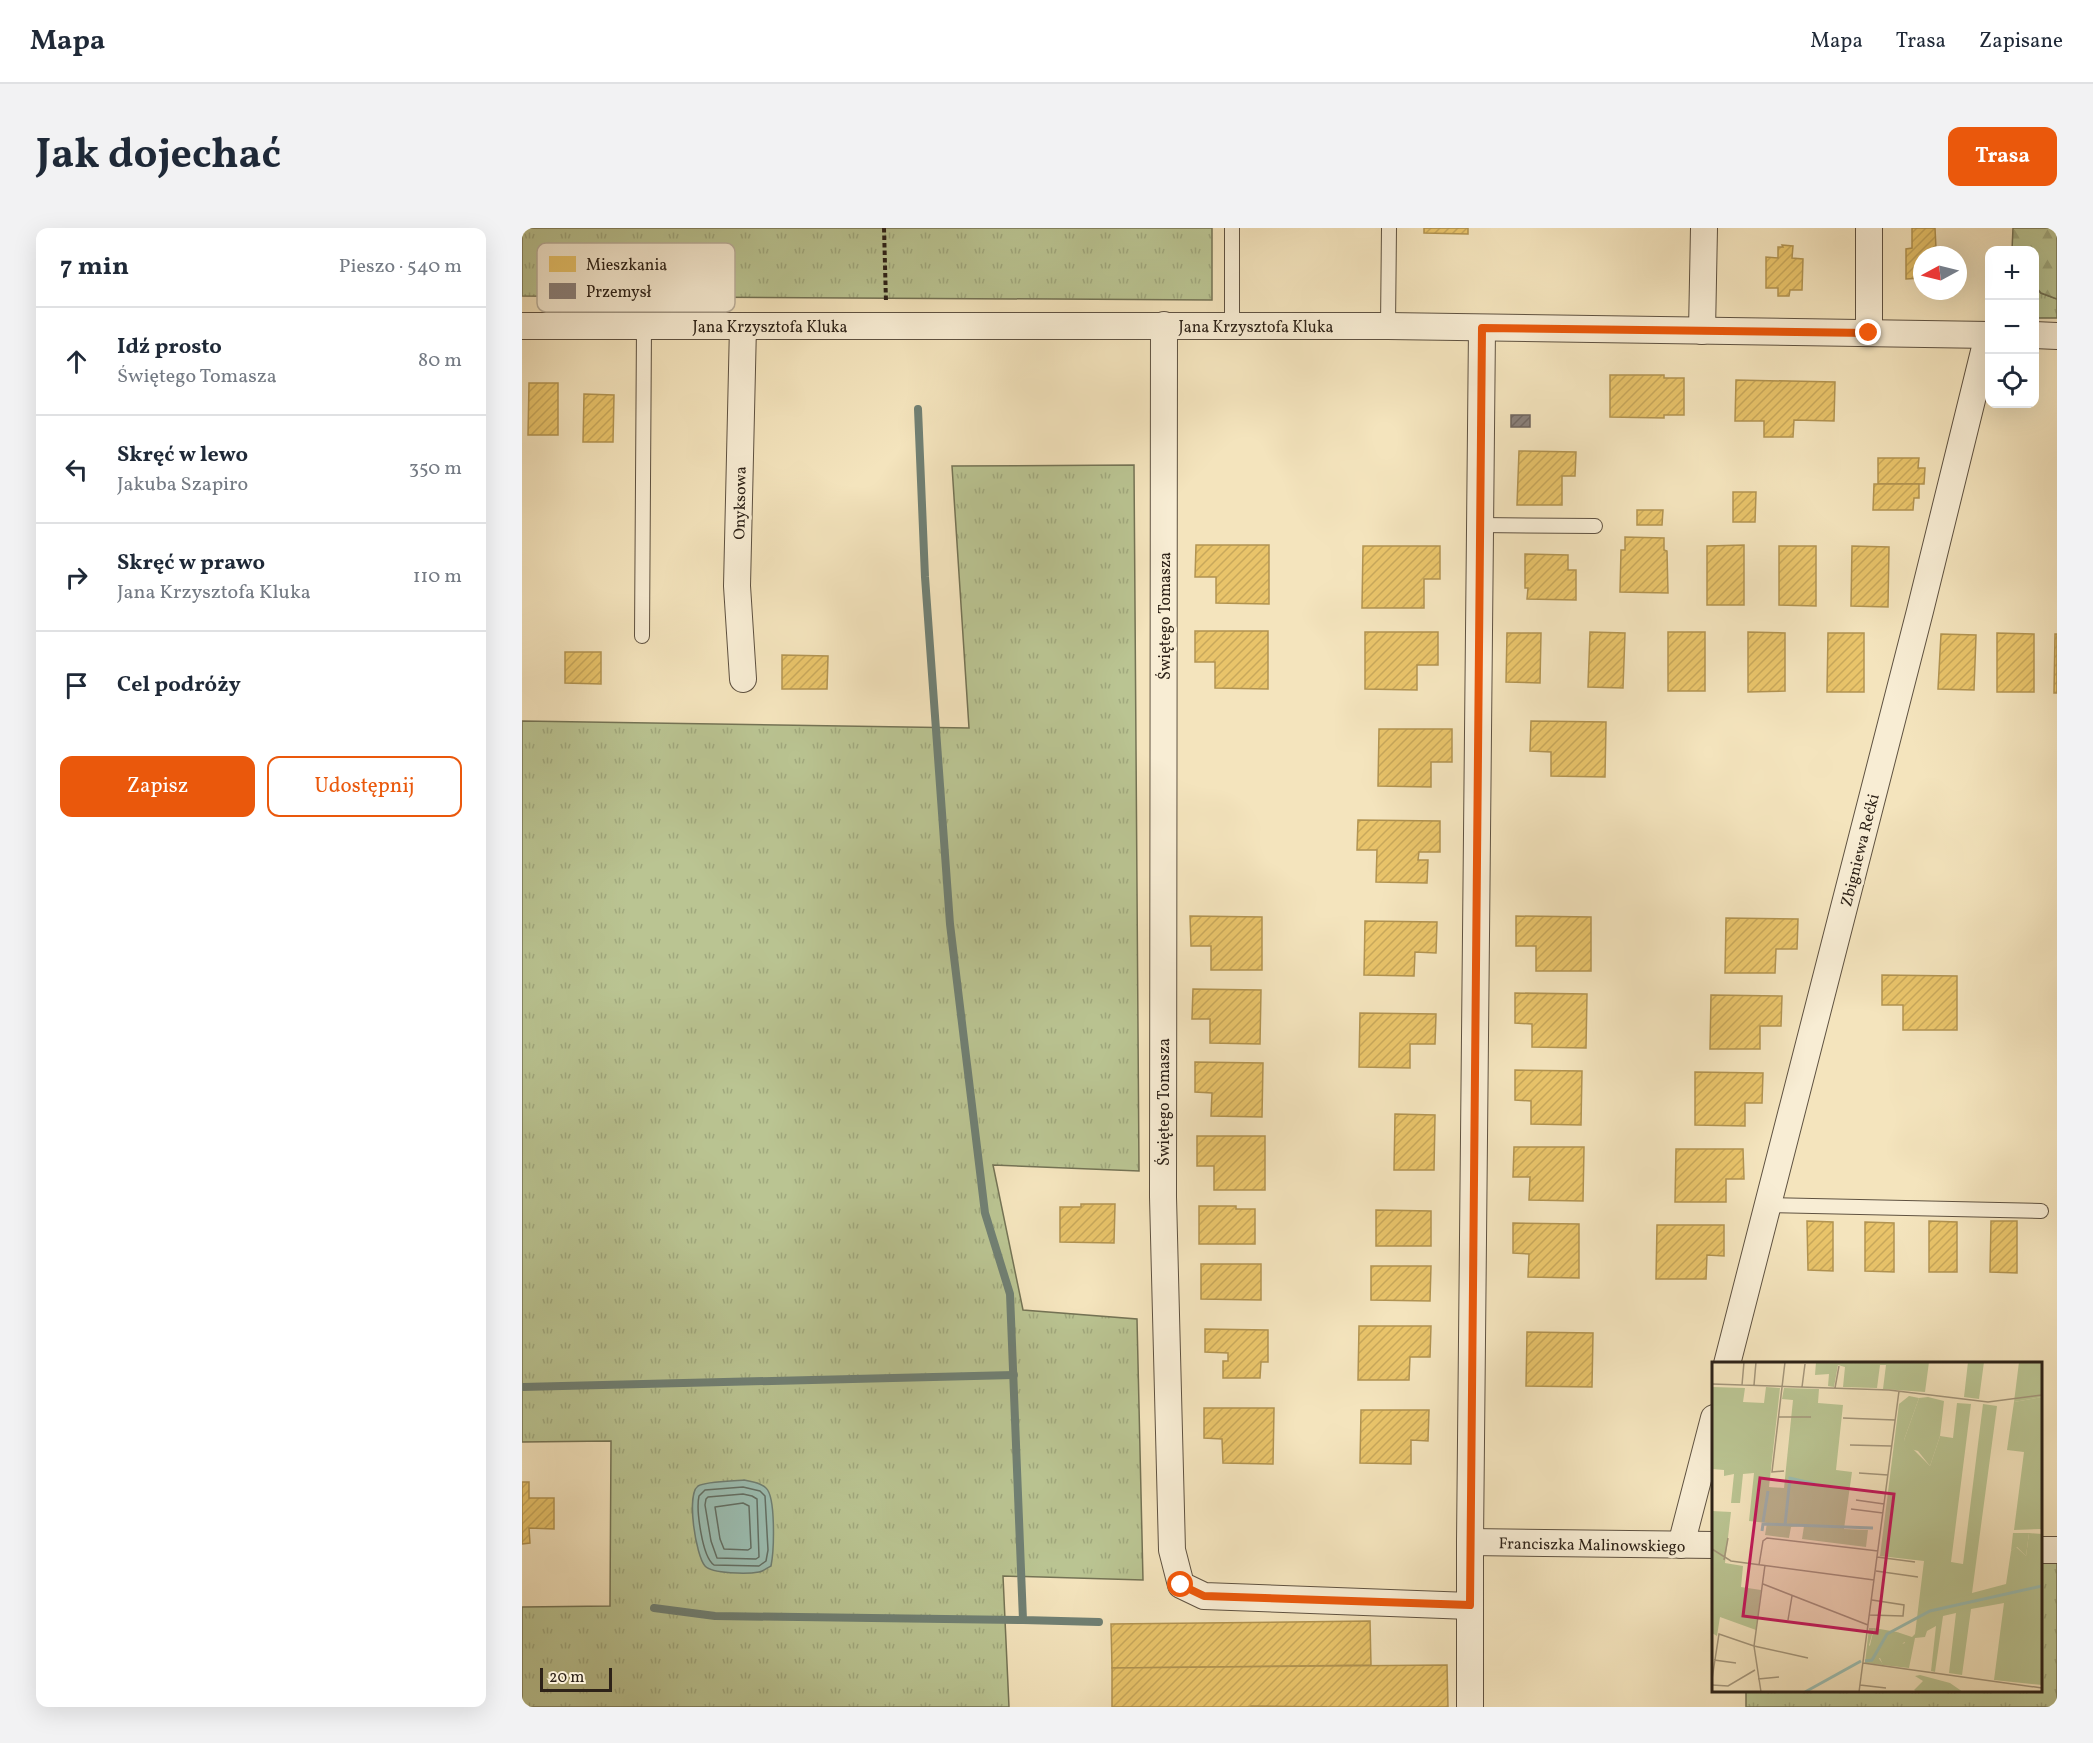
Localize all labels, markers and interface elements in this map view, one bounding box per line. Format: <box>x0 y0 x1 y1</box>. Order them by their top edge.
text: Mapa <box>30 22 105 61</box>
text: Mapa <box>1810 27 1863 56</box>
text: Trasa <box>1896 27 1946 56</box>
text: Zapisane <box>1979 27 2063 56</box>
text: Jak dojechać <box>36 127 281 186</box>
button: Trasa <box>1948 127 2057 186</box>
legend <box>537 243 735 312</box>
north arrow <box>1913 246 1967 300</box>
map controls <box>1985 246 2039 408</box>
button: + <box>1985 246 2039 300</box>
text: 7 min <box>60 249 129 285</box>
text: Pieszo · 540 m <box>339 253 462 281</box>
text: Mieszkania <box>586 255 667 277</box>
text: Przemysł <box>586 282 652 304</box>
button: − <box>1985 300 2039 354</box>
street label: Jana Krzysztofa Kluka <box>693 317 848 339</box>
street label: Jana Krzysztofa Kluka <box>1179 317 1334 339</box>
route end <box>1855 319 1881 345</box>
text: Idź prosto <box>117 332 222 363</box>
icon: ahead <box>60 345 93 378</box>
text: 80 m <box>418 347 462 375</box>
button: locate <box>1985 354 2039 408</box>
text: Świętego Tomasza <box>117 363 277 391</box>
text: Skręć w lewo <box>117 440 248 471</box>
icon: left <box>60 453 93 486</box>
text: 350 m <box>409 455 462 483</box>
street label: Onyksowa <box>729 466 753 540</box>
text: Jakuba Szapiro <box>117 471 248 499</box>
text: Skręć w prawo <box>117 548 265 579</box>
street label: Świętego Tomasza <box>1155 552 1177 680</box>
icon: right <box>60 561 93 594</box>
text: 110 m <box>413 563 462 591</box>
text: Jana Krzysztofa Kluka <box>117 579 311 607</box>
icon: arrive <box>60 669 93 702</box>
text: Cel podróży <box>117 670 241 701</box>
button: Zapisz <box>60 756 255 817</box>
button: Udostępnij <box>267 756 462 817</box>
street label: Zbigniewa Rećki <box>1836 792 1886 909</box>
street label: Świętego Tomasza <box>1154 1038 1176 1166</box>
inset map <box>1712 1362 2042 1692</box>
street label: Franciszka Malinowskiego <box>1498 1533 1686 1559</box>
route start <box>1167 1571 1193 1597</box>
scale bar <box>540 1665 612 1692</box>
text: 20 m <box>549 1667 584 1689</box>

